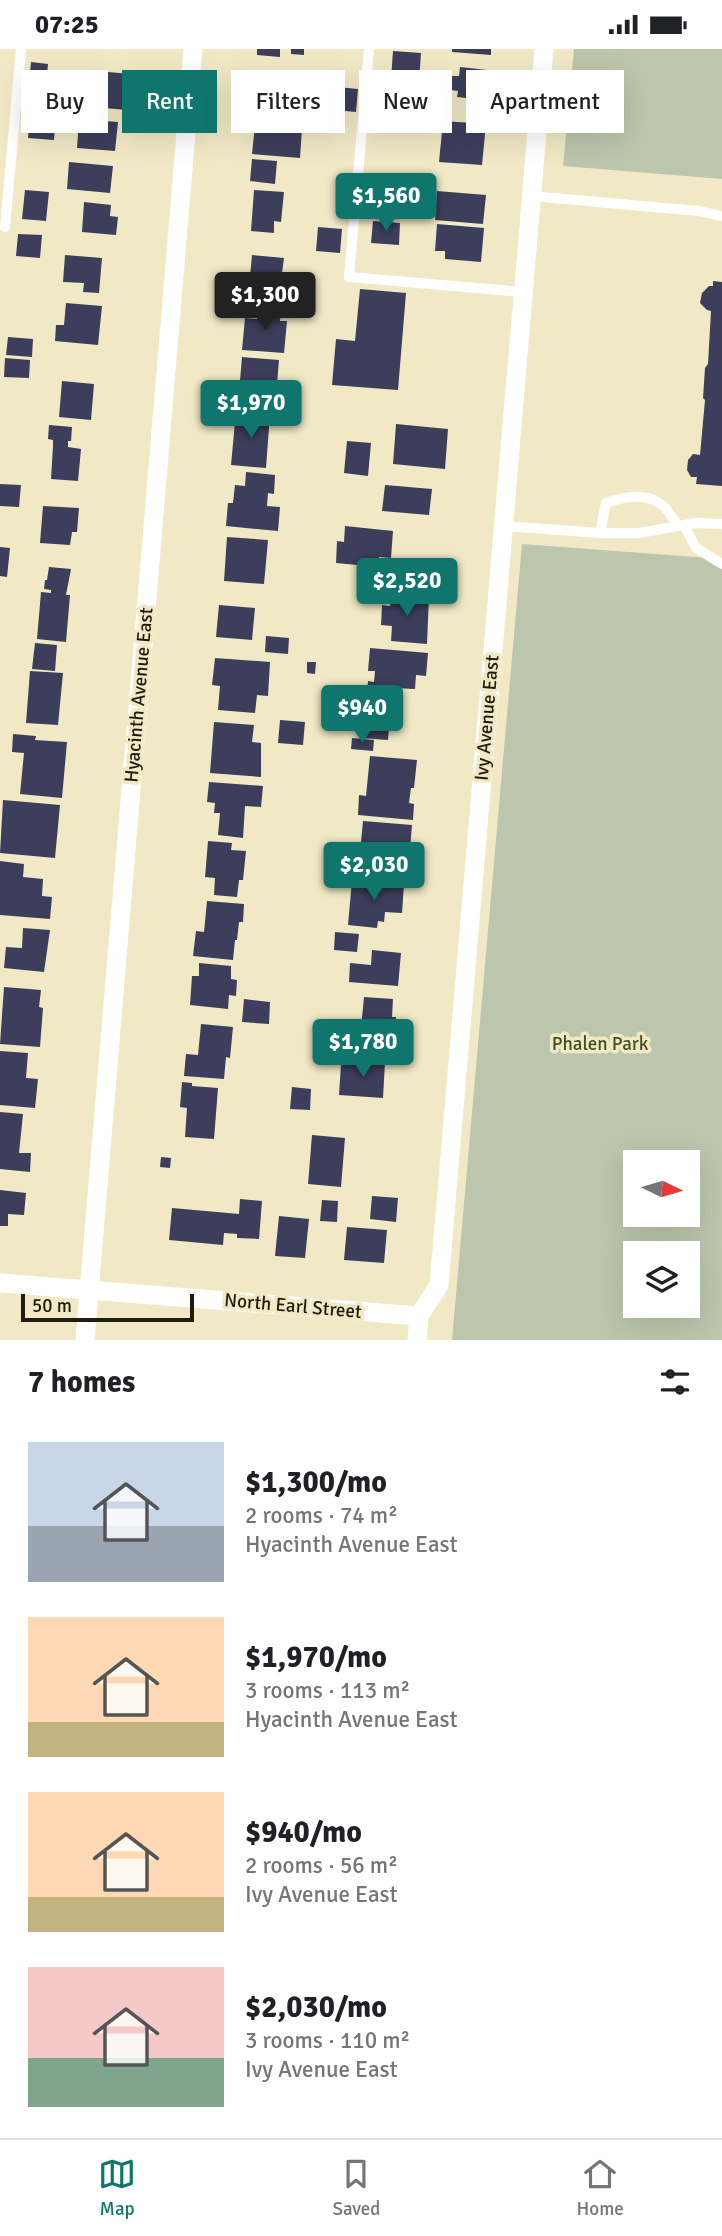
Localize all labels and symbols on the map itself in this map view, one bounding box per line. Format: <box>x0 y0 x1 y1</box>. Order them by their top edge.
pin: $1,560 <box>329 173 443 233</box>
pin: $1,300 <box>208 273 322 332</box>
pin: $1,970 <box>194 381 308 440</box>
pin: $2,520 <box>350 559 464 618</box>
street label: Hyacinth Avenue East <box>119 606 159 784</box>
street label: Ivy Avenue East <box>470 654 504 782</box>
pin: $940 <box>321 685 403 745</box>
pin: $2,030 <box>317 843 431 902</box>
pin: $1,780 <box>306 1019 420 1079</box>
park label: Phalen Park <box>552 1032 649 1056</box>
north arrow <box>623 1150 700 1227</box>
street label: North Earl Street <box>223 1288 363 1324</box>
scale bar <box>21 1291 194 1323</box>

